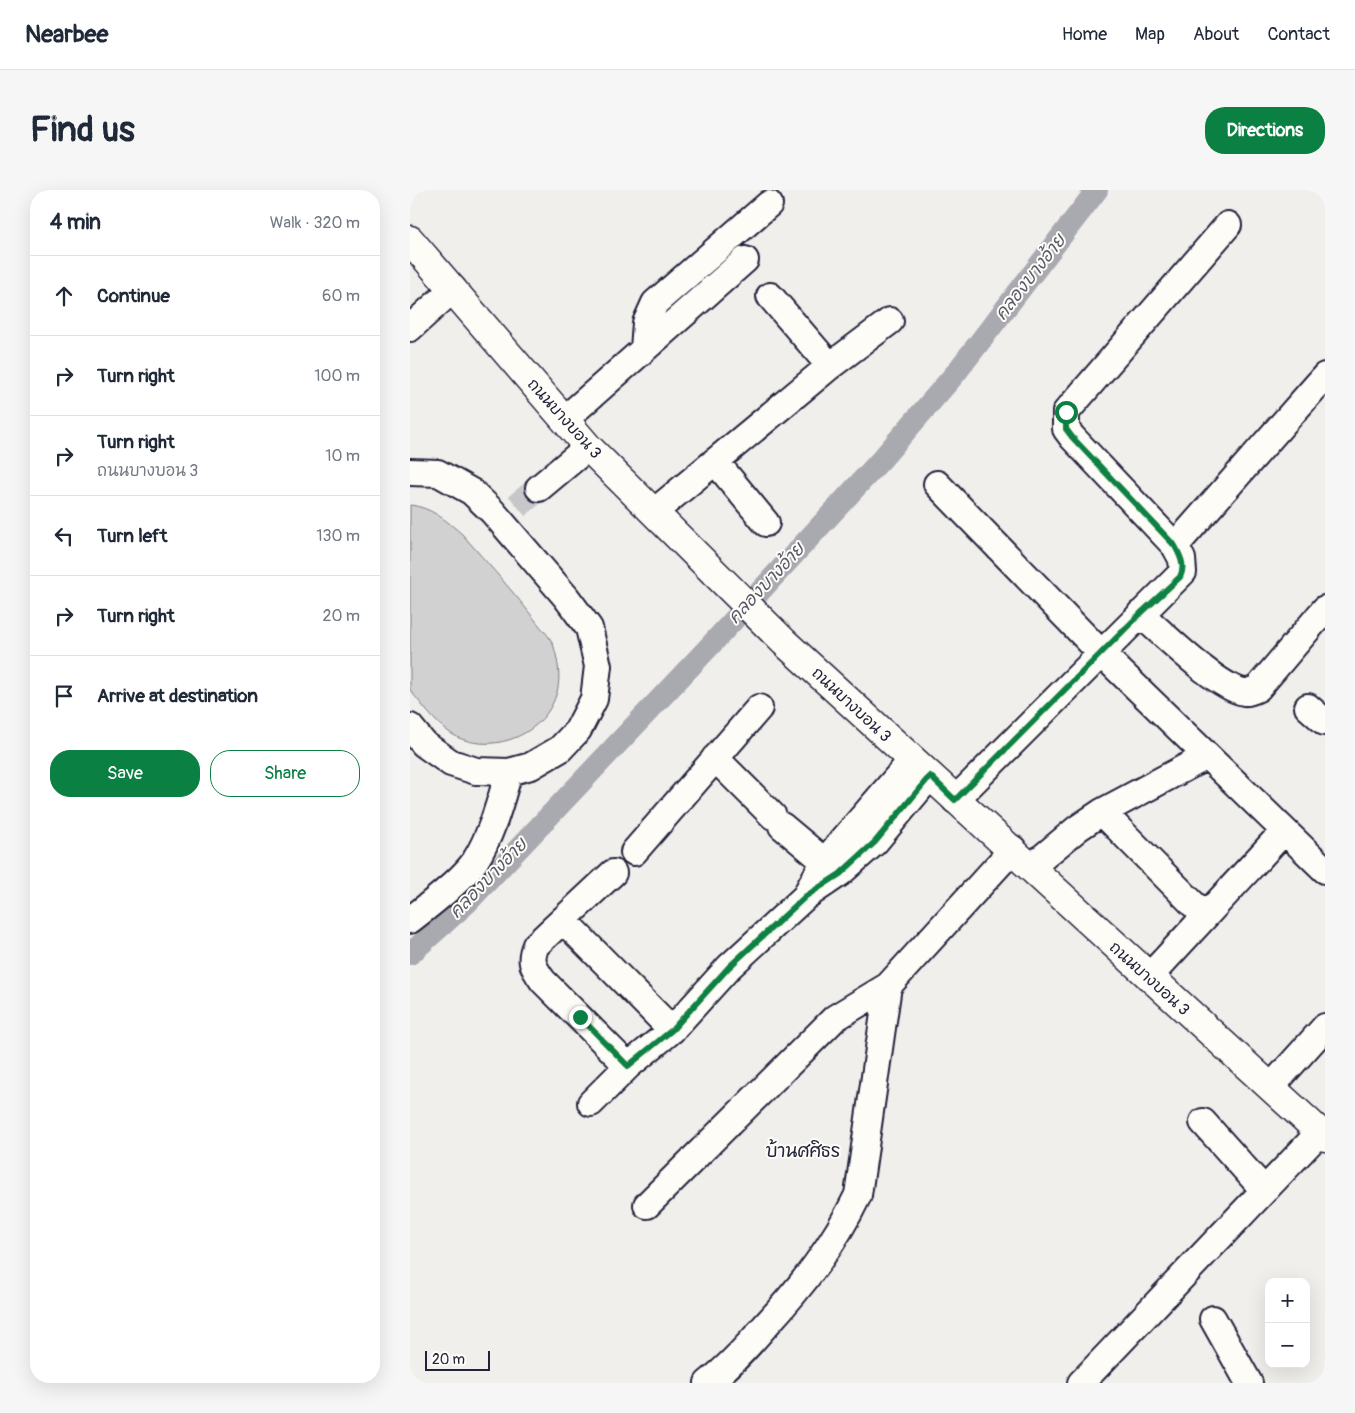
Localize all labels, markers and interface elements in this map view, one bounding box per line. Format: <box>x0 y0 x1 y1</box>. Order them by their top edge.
text: Nearbee <box>25 20 108 49</box>
text: Home <box>1062 23 1107 46</box>
text: Map <box>1135 23 1165 46</box>
text: About <box>1193 23 1239 46</box>
text: Contact <box>1267 23 1330 46</box>
button: Directions <box>1205 107 1325 154</box>
text: Find us <box>30 108 135 152</box>
text: 4 min <box>50 209 101 236</box>
text: Walk · 320 m <box>270 213 360 233</box>
water label: คลองบางอ้าย <box>989 228 1072 325</box>
icon: ahead <box>50 282 78 310</box>
text: Continue <box>97 284 170 308</box>
text: 60 m <box>322 286 360 306</box>
icon: right <box>50 362 78 390</box>
text: Turn right <box>97 364 175 388</box>
text: 100 m <box>314 366 360 386</box>
street label: ถนนบางบอน 3 <box>523 374 606 463</box>
route start <box>1055 401 1078 424</box>
text: Turn right <box>97 430 175 454</box>
icon: right <box>50 442 78 470</box>
text: 10 m <box>325 446 360 466</box>
text: ถนนบางบอน 3 <box>97 461 198 481</box>
icon: left <box>50 522 78 550</box>
text: Turn left <box>97 524 167 548</box>
text: 130 m <box>316 526 360 546</box>
water label: คลองบางอ้าย <box>722 536 811 629</box>
icon: right <box>50 602 78 630</box>
text: Turn right <box>97 604 175 628</box>
text: 20 m <box>322 606 360 626</box>
street label: ถนนบางบอน 3 <box>807 663 895 747</box>
icon: arrive <box>50 682 78 710</box>
text: Arrive at destination <box>97 684 258 708</box>
button: Save <box>50 750 200 797</box>
button: Share <box>210 750 360 797</box>
water label: คลองบางอ้าย <box>444 832 533 923</box>
street label: ถนนบางบอน 3 <box>1105 937 1194 1020</box>
route end <box>569 1006 592 1029</box>
district label: บ้านศศิธร <box>766 1139 840 1163</box>
map controls <box>1265 1278 1310 1368</box>
button: + <box>1265 1278 1310 1323</box>
button: − <box>1265 1323 1310 1368</box>
scale bar <box>425 1348 490 1371</box>
text: 20 m <box>432 1351 465 1368</box>

